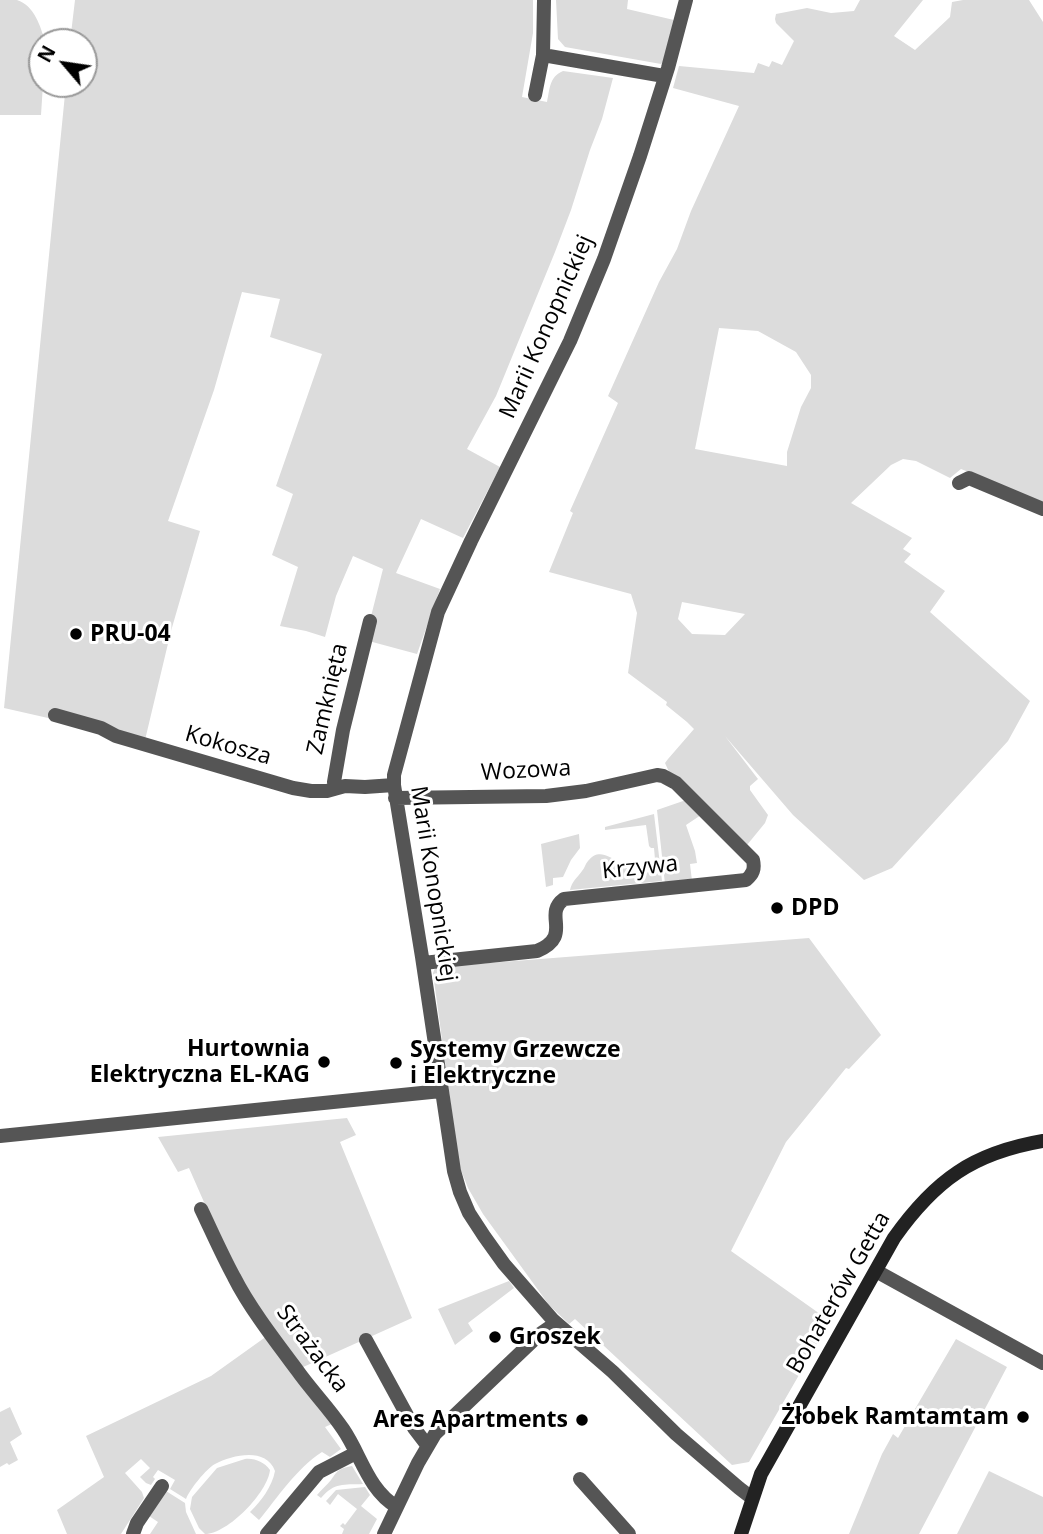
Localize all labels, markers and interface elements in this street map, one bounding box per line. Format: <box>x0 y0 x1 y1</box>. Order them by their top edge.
north arrow <box>28 28 98 98</box>
text: N <box>31 41 61 67</box>
street label: Marii Konopnickiej <box>494 231 600 423</box>
place label: PRU-04 <box>90 620 171 648</box>
marker: PRU-04 <box>68 626 84 642</box>
street label: Zamknięta <box>302 641 354 757</box>
street label: Kokosza <box>182 721 274 771</box>
street label: Wozowa <box>480 755 572 787</box>
street label: Marii Konopnickiej <box>404 784 462 984</box>
street label: Krzywa <box>601 850 679 886</box>
place label: DPD <box>791 894 839 922</box>
marker: DPD <box>769 900 785 916</box>
place label: Hurtownia Elektryczna EL-KAG <box>90 1035 310 1089</box>
place label: Systemy Grzewcze i Elektryczne <box>410 1036 621 1090</box>
marker: Hurtownia Elektryczna EL-KAG <box>316 1054 332 1070</box>
marker: Systemy Grzewcze i Elektryczne <box>388 1055 404 1071</box>
street label: Bohaterów Getta <box>781 1207 897 1379</box>
street label: Strażacka <box>270 1300 354 1398</box>
place label: Groszek <box>509 1323 601 1351</box>
marker: Groszek <box>487 1329 503 1345</box>
place label: Żłobek Ramtamtam <box>781 1403 1009 1431</box>
place label: Ares Apartments <box>373 1406 568 1434</box>
marker: Żłobek Ramtamtam <box>1015 1409 1031 1425</box>
marker: Ares Apartments <box>574 1412 590 1428</box>

